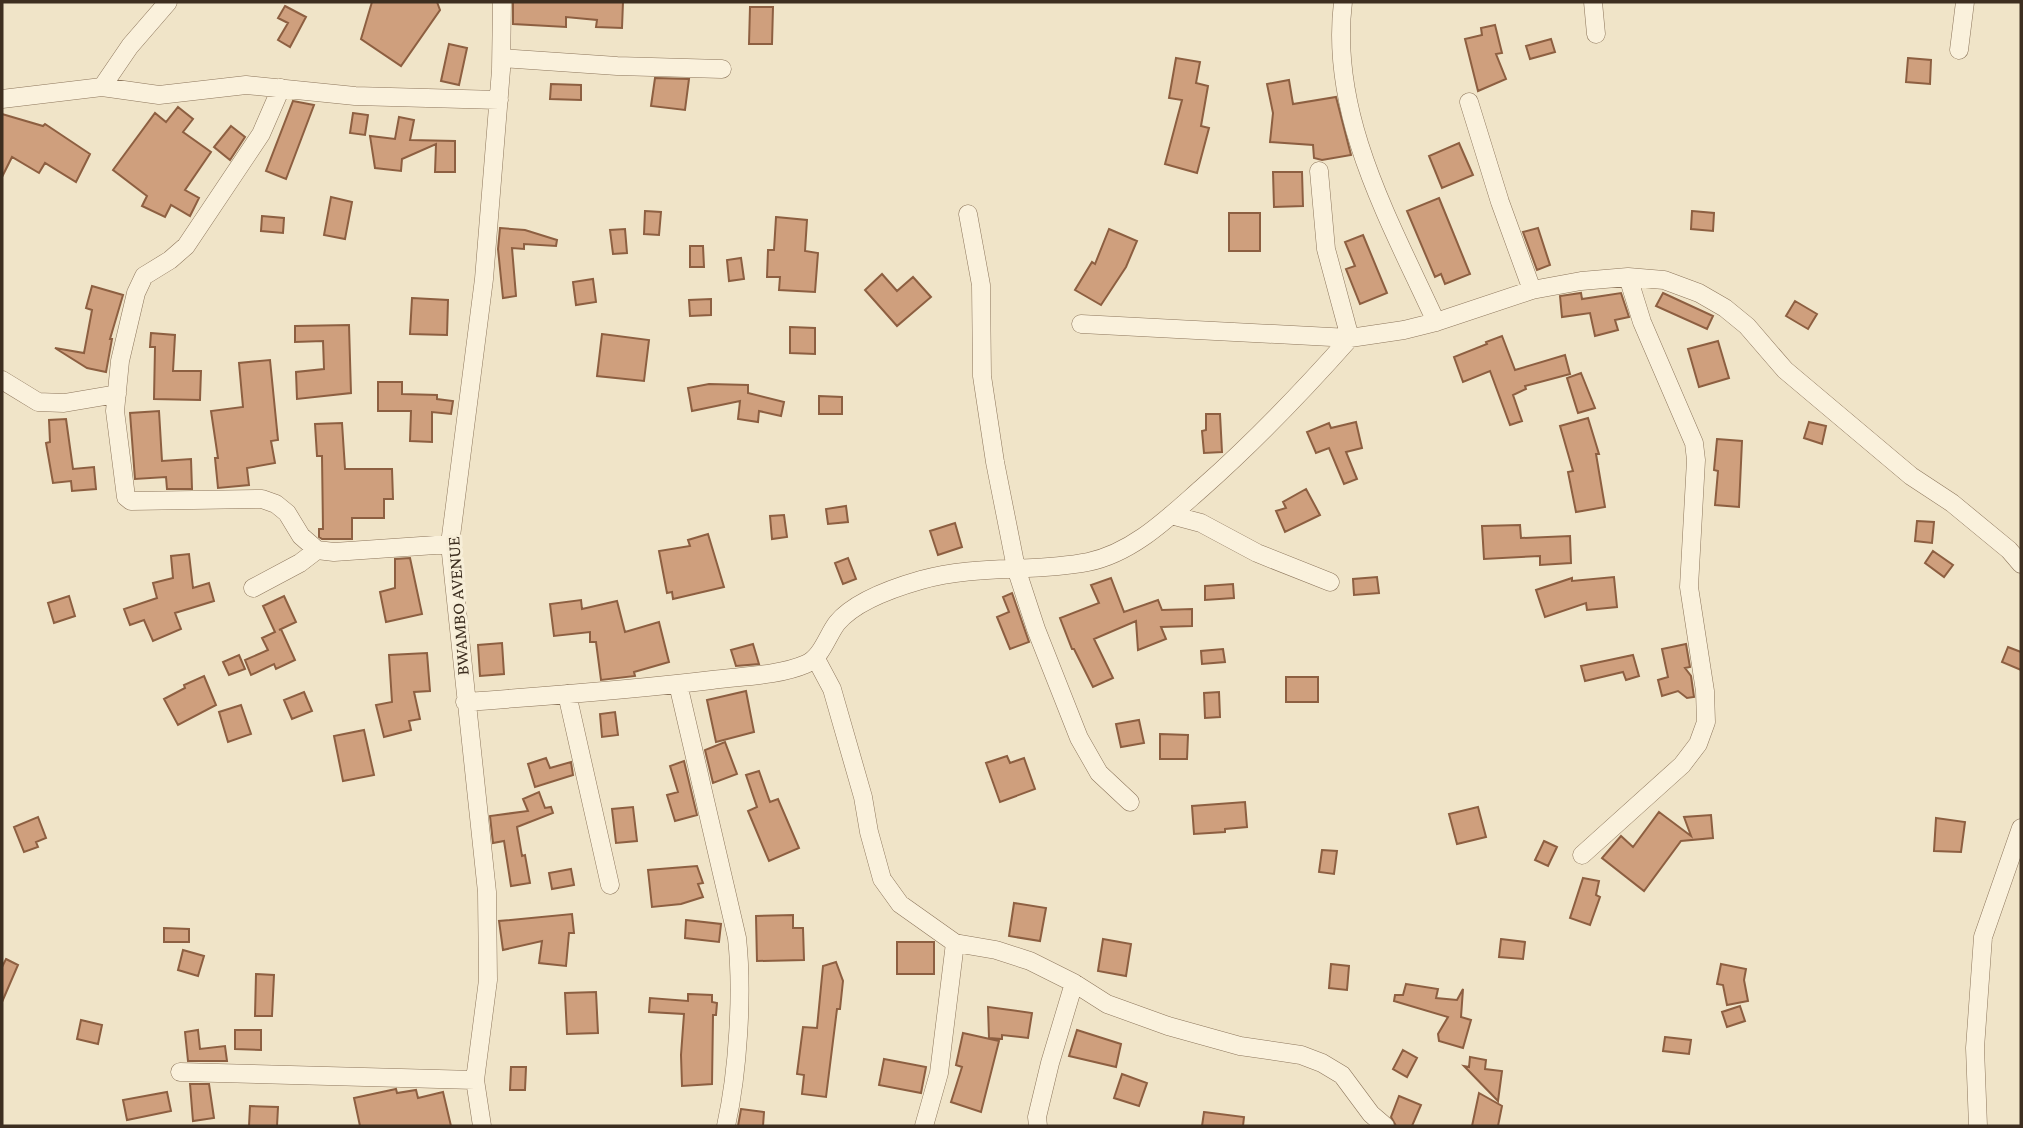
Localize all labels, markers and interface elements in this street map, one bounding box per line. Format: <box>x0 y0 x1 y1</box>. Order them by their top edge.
street label: BWAMBO AVENUE <box>443 536 473 676</box>

